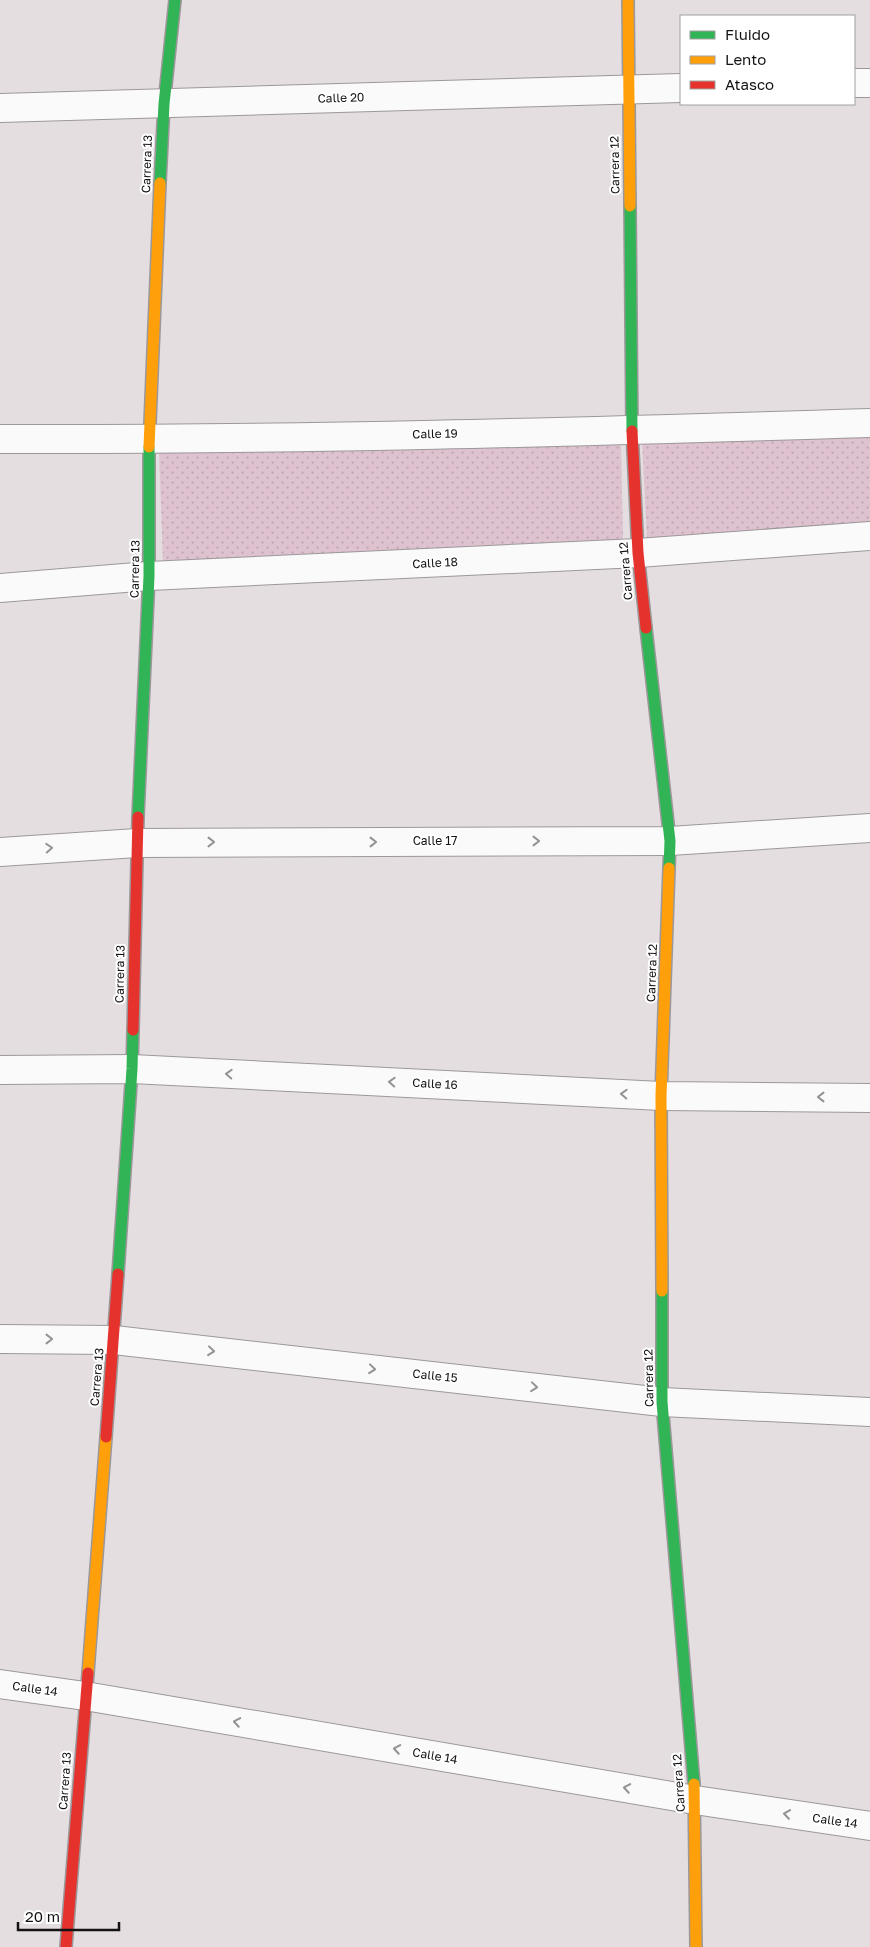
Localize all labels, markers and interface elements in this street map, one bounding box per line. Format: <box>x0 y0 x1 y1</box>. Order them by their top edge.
legend <box>680 15 855 105</box>
text: Fluido <box>725 25 770 43</box>
text: Lento <box>725 50 766 68</box>
text: Atasco <box>725 75 774 93</box>
street label: Calle 20 <box>317 89 365 106</box>
street label: Carrera 13 <box>138 135 155 193</box>
street label: Carrera 12 <box>606 136 623 194</box>
street label: Calle 19 <box>412 426 458 441</box>
street label: Carrera 13 <box>126 540 143 598</box>
street label: Carrera 12 <box>615 541 636 601</box>
street label: Calle 18 <box>412 554 458 571</box>
street label: Calle 17 <box>413 833 457 848</box>
one-way arrow <box>532 836 540 846</box>
one-way arrow <box>208 837 215 847</box>
one-way arrow <box>370 837 378 847</box>
one-way arrow <box>45 843 53 854</box>
street label: Carrera 12 <box>643 944 660 1002</box>
street label: Carrera 13 <box>111 945 128 1003</box>
one-way arrow <box>225 1068 233 1079</box>
street label: Calle 16 <box>412 1075 458 1092</box>
one-way arrow <box>387 1077 395 1088</box>
one-way arrow <box>620 1089 628 1100</box>
one-way arrow <box>817 1092 825 1103</box>
one-way arrow <box>45 1334 53 1344</box>
one-way arrow <box>207 1345 215 1356</box>
street label: Carrera 13 <box>86 1347 107 1407</box>
street label: Carrera 12 <box>640 1349 657 1407</box>
one-way arrow <box>368 1363 376 1374</box>
street label: Calle 15 <box>412 1366 458 1385</box>
one-way arrow <box>530 1381 538 1392</box>
street label: Calle 14 <box>11 1678 59 1699</box>
one-way arrow <box>233 1718 242 1728</box>
street label: Calle 14 <box>411 1744 459 1767</box>
one-way arrow <box>393 1745 402 1755</box>
street label: Carrera 13 <box>55 1751 74 1811</box>
street label: Carrera 12 <box>669 1753 688 1813</box>
one-way arrow <box>622 1784 631 1794</box>
one-way arrow <box>783 1809 791 1820</box>
street label: Calle 14 <box>811 1810 859 1831</box>
scale bar <box>18 1900 119 1932</box>
text: 20 m <box>25 1907 60 1925</box>

